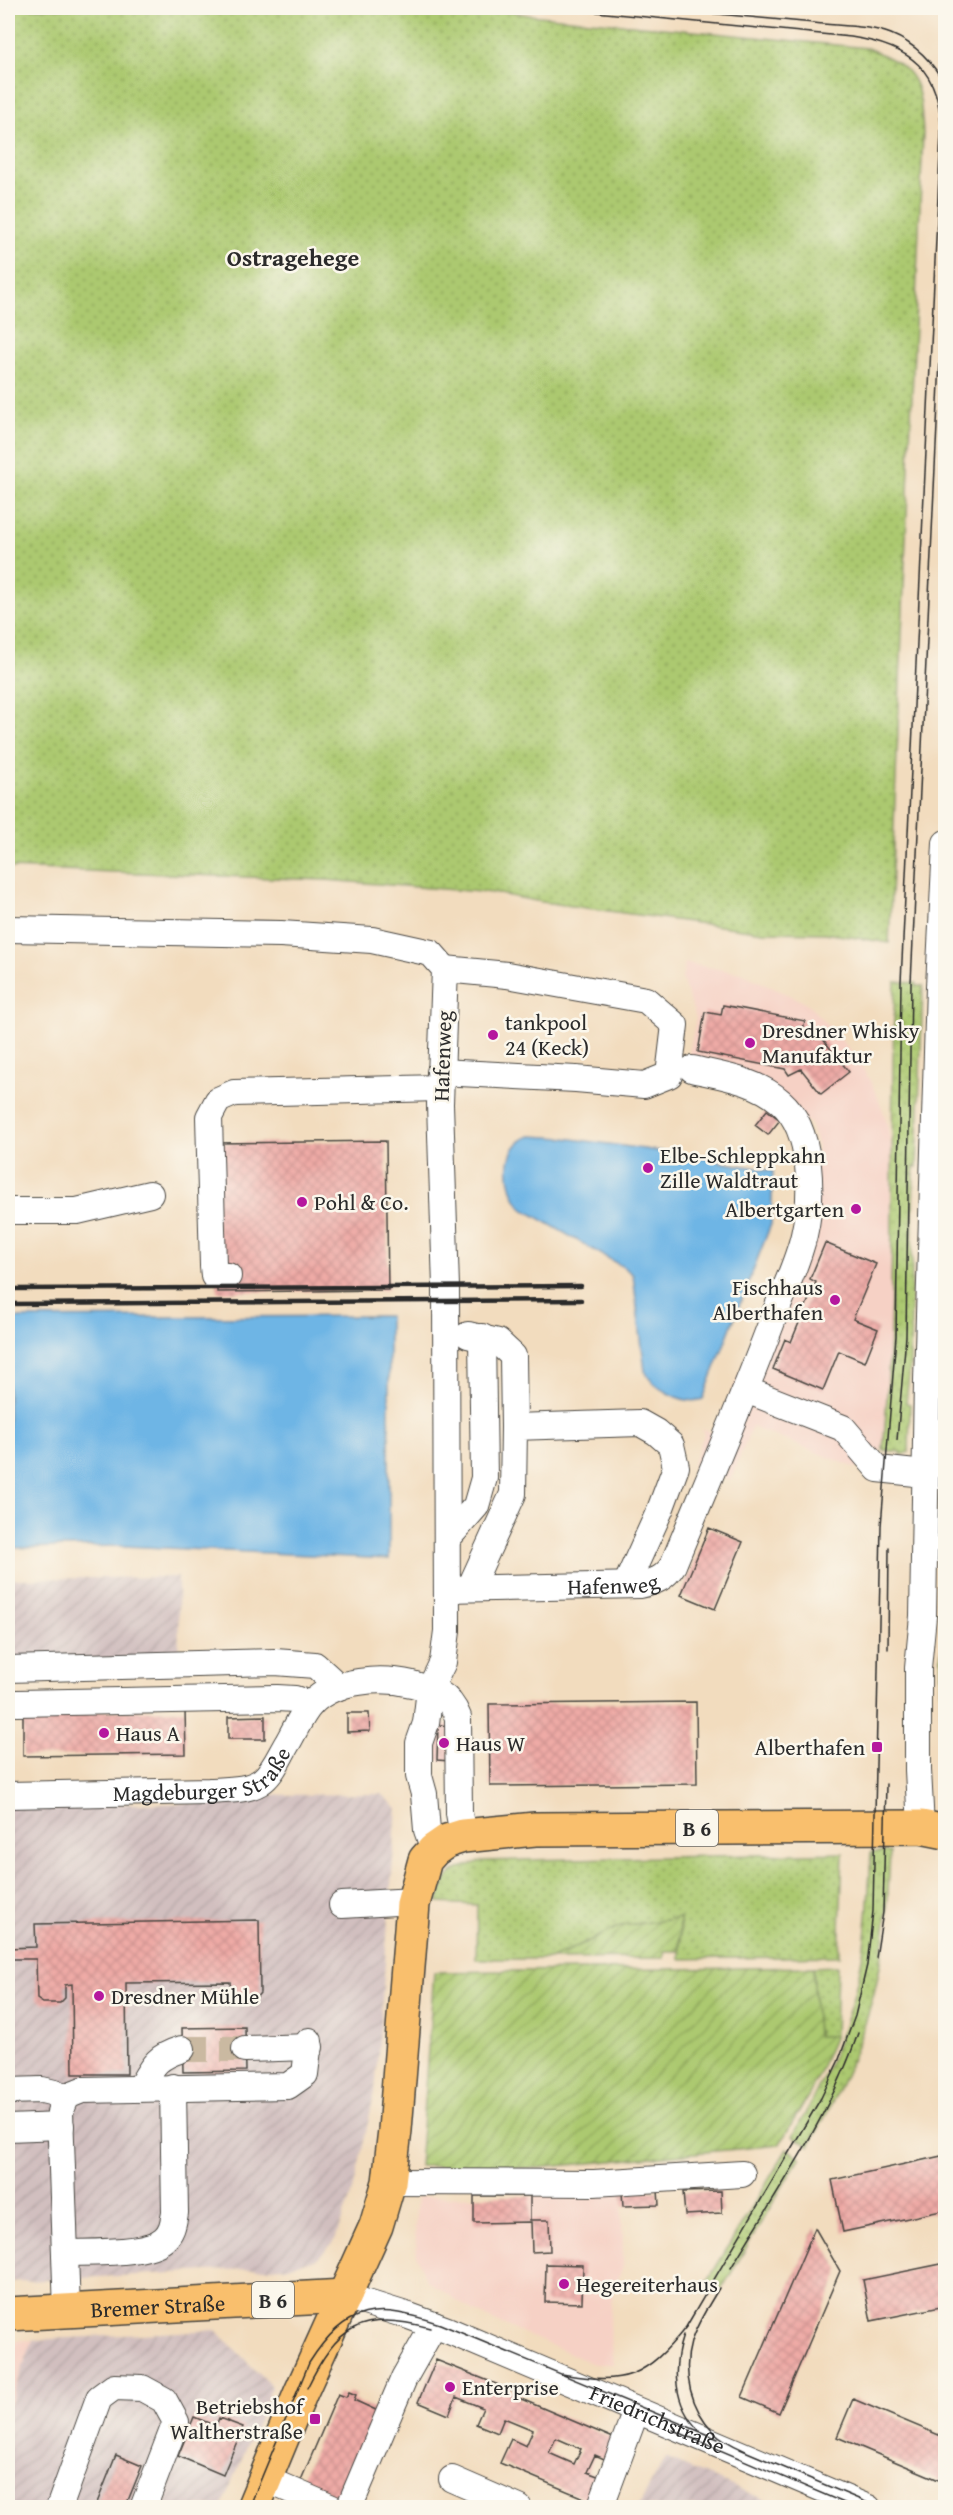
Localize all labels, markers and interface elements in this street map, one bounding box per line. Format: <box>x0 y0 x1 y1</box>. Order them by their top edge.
district label: Ostragehege <box>227 240 359 275</box>
place label: tankpool 24 (Keck) <box>505 1006 589 1063</box>
street label: Hafenweg <box>424 1010 460 1102</box>
place label: Dresdner Whisky Manufaktur <box>762 1014 920 1071</box>
marker: tankpool 24 (Keck) <box>486 1028 500 1042</box>
marker: Dresdner Whisky Manufaktur <box>743 1036 757 1050</box>
place label: Elbe-Schleppkahn Zille Waldtraut <box>660 1139 826 1196</box>
marker: Elbe-Schleppkahn Zille Waldtraut <box>641 1161 655 1175</box>
place label: Pohl & Co. <box>314 1186 409 1218</box>
place label: Albertgarten <box>725 1193 845 1225</box>
marker: Pohl & Co. <box>295 1195 309 1209</box>
marker: Albertgarten <box>849 1202 863 1216</box>
place label: Fischhaus Alberthafen <box>712 1271 824 1328</box>
marker: Fischhaus Alberthafen <box>828 1293 842 1307</box>
street label: Hafenweg <box>567 1565 663 1603</box>
place label: Haus A <box>116 1717 180 1749</box>
marker: Haus A <box>97 1726 111 1740</box>
place label: Haus W <box>456 1727 525 1759</box>
place label: Alberthafen <box>754 1731 866 1763</box>
marker: Haus W <box>437 1736 451 1750</box>
marker: Alberthafen <box>870 1740 884 1754</box>
street label: Magdeburger Straße <box>113 1741 298 1809</box>
road number: B 6 <box>676 1810 718 1846</box>
place label: Dresdner Mühle <box>111 1980 259 2012</box>
marker: Dresdner Mühle <box>92 1989 106 2003</box>
place label: Hegereiterhaus <box>576 2268 718 2300</box>
marker: Hegereiterhaus <box>557 2277 571 2291</box>
road number: B 6 <box>252 2282 294 2318</box>
street label: Bremer Straße <box>90 2286 226 2326</box>
place label: Enterprise <box>462 2371 559 2403</box>
street label: Friedrichstraße <box>585 2376 730 2462</box>
marker: Enterprise <box>443 2380 457 2394</box>
place label: Betriebshof Waltherstraße <box>170 2390 306 2447</box>
marker: Betriebshof Waltherstraße <box>308 2412 322 2426</box>

